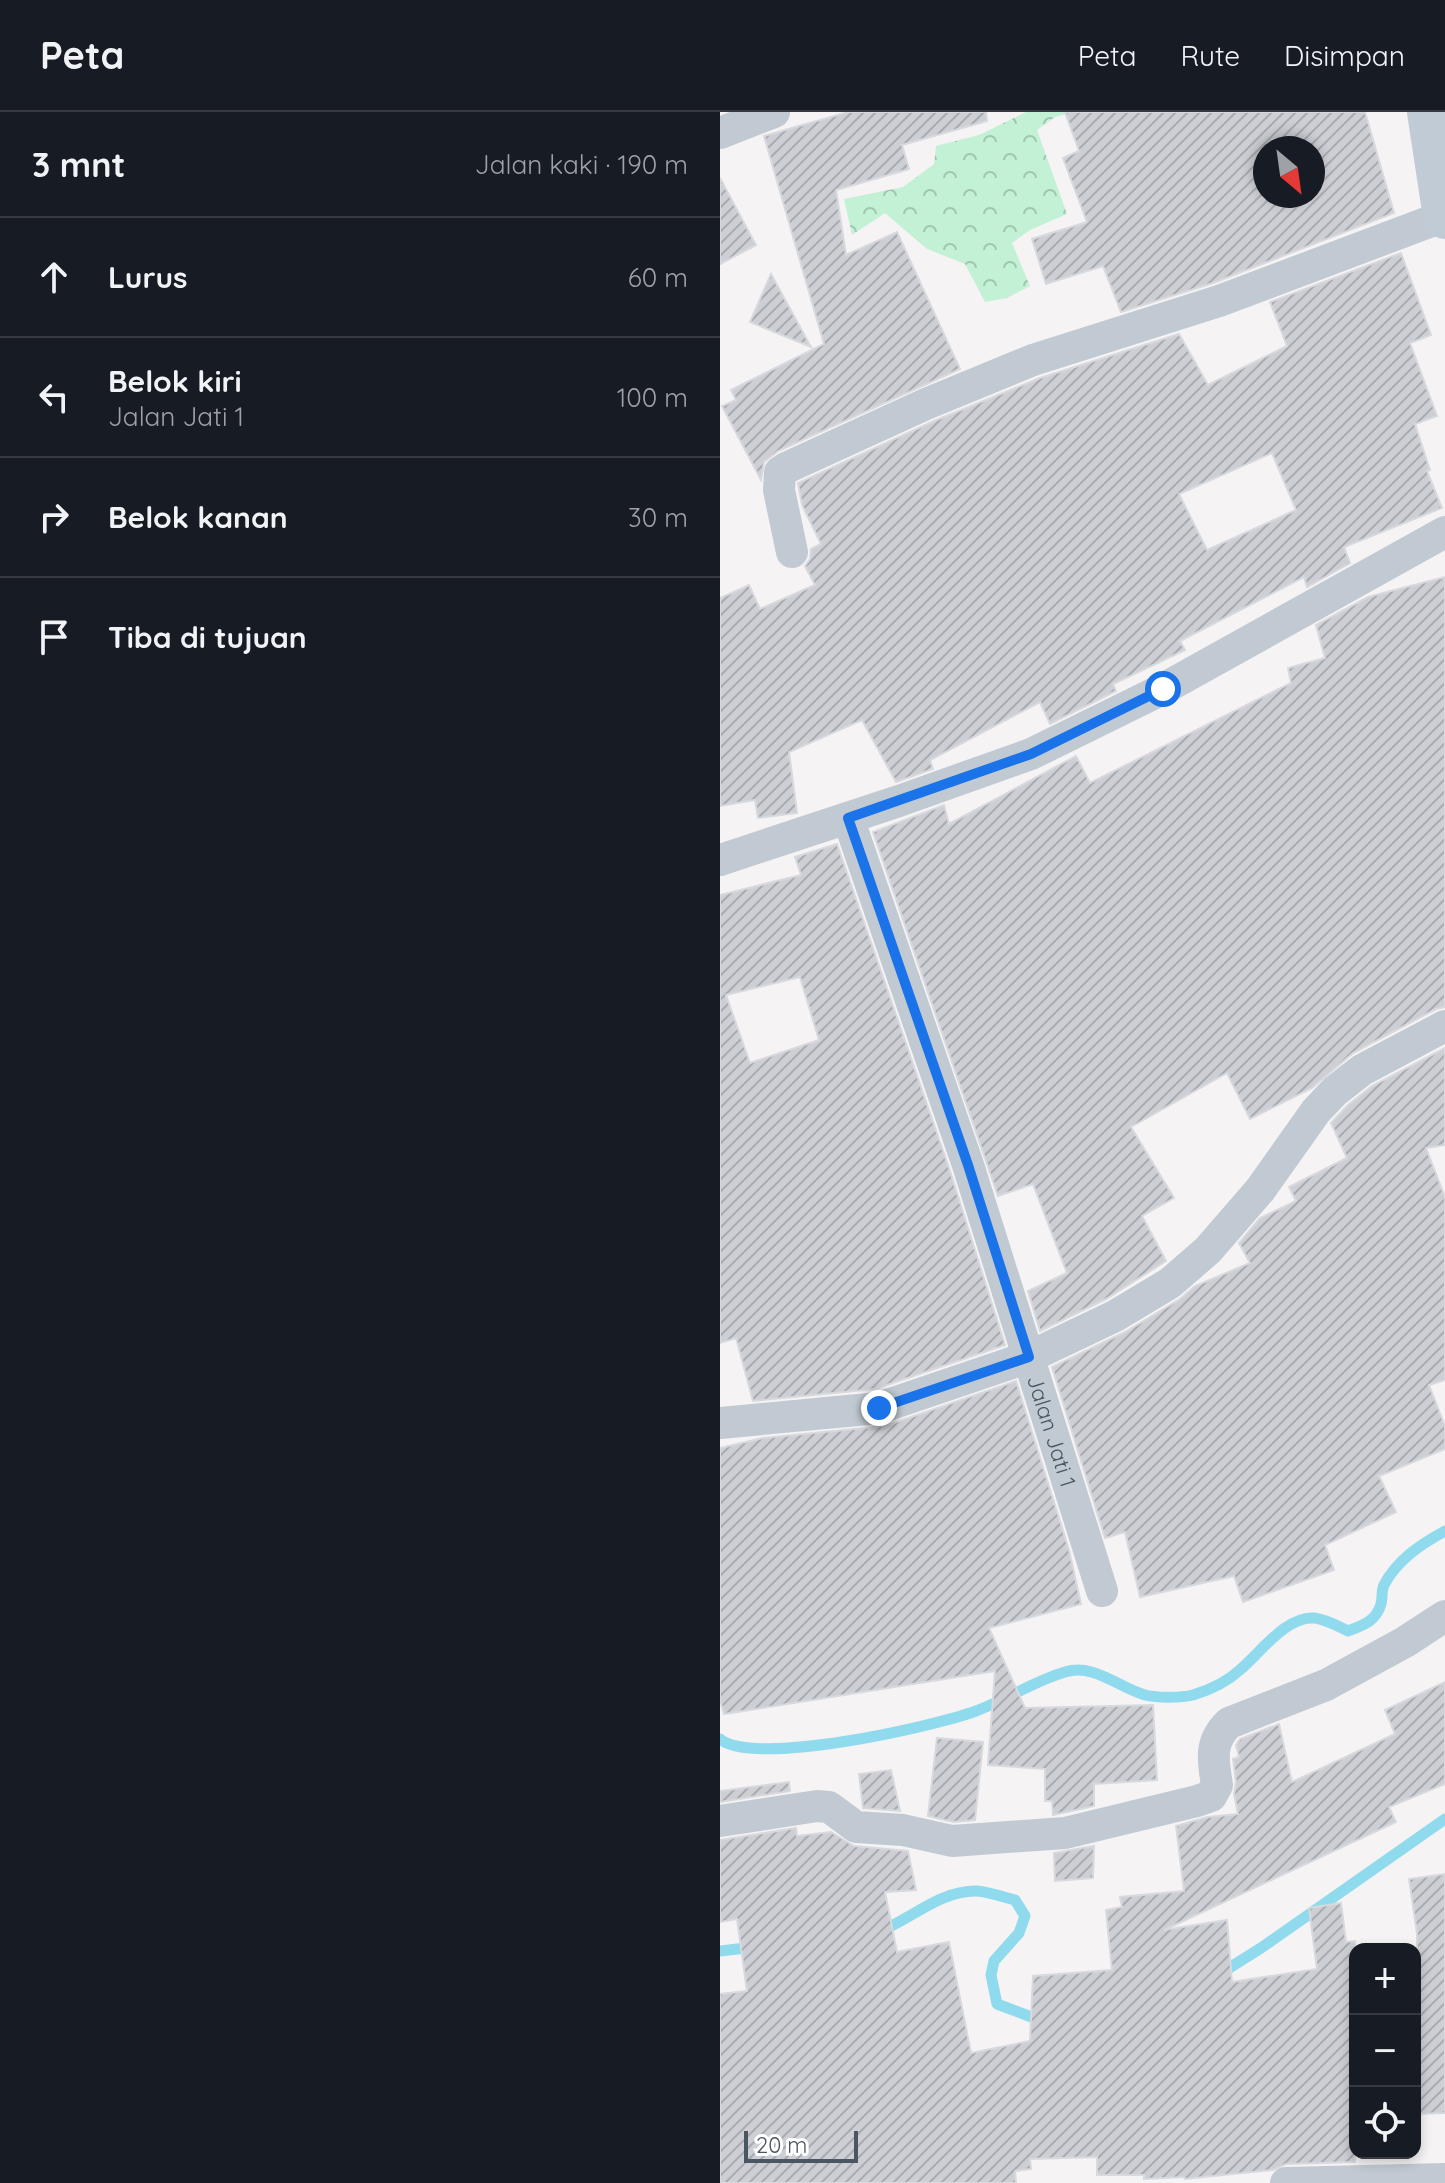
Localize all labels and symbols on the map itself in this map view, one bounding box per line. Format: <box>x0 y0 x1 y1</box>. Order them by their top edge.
north arrow <box>1253 136 1325 208</box>
route start <box>1145 671 1181 707</box>
street label: Jalan Jati 1 <box>1021 1372 1082 1490</box>
route end <box>861 1390 897 1426</box>
scale bar <box>744 2127 858 2163</box>

